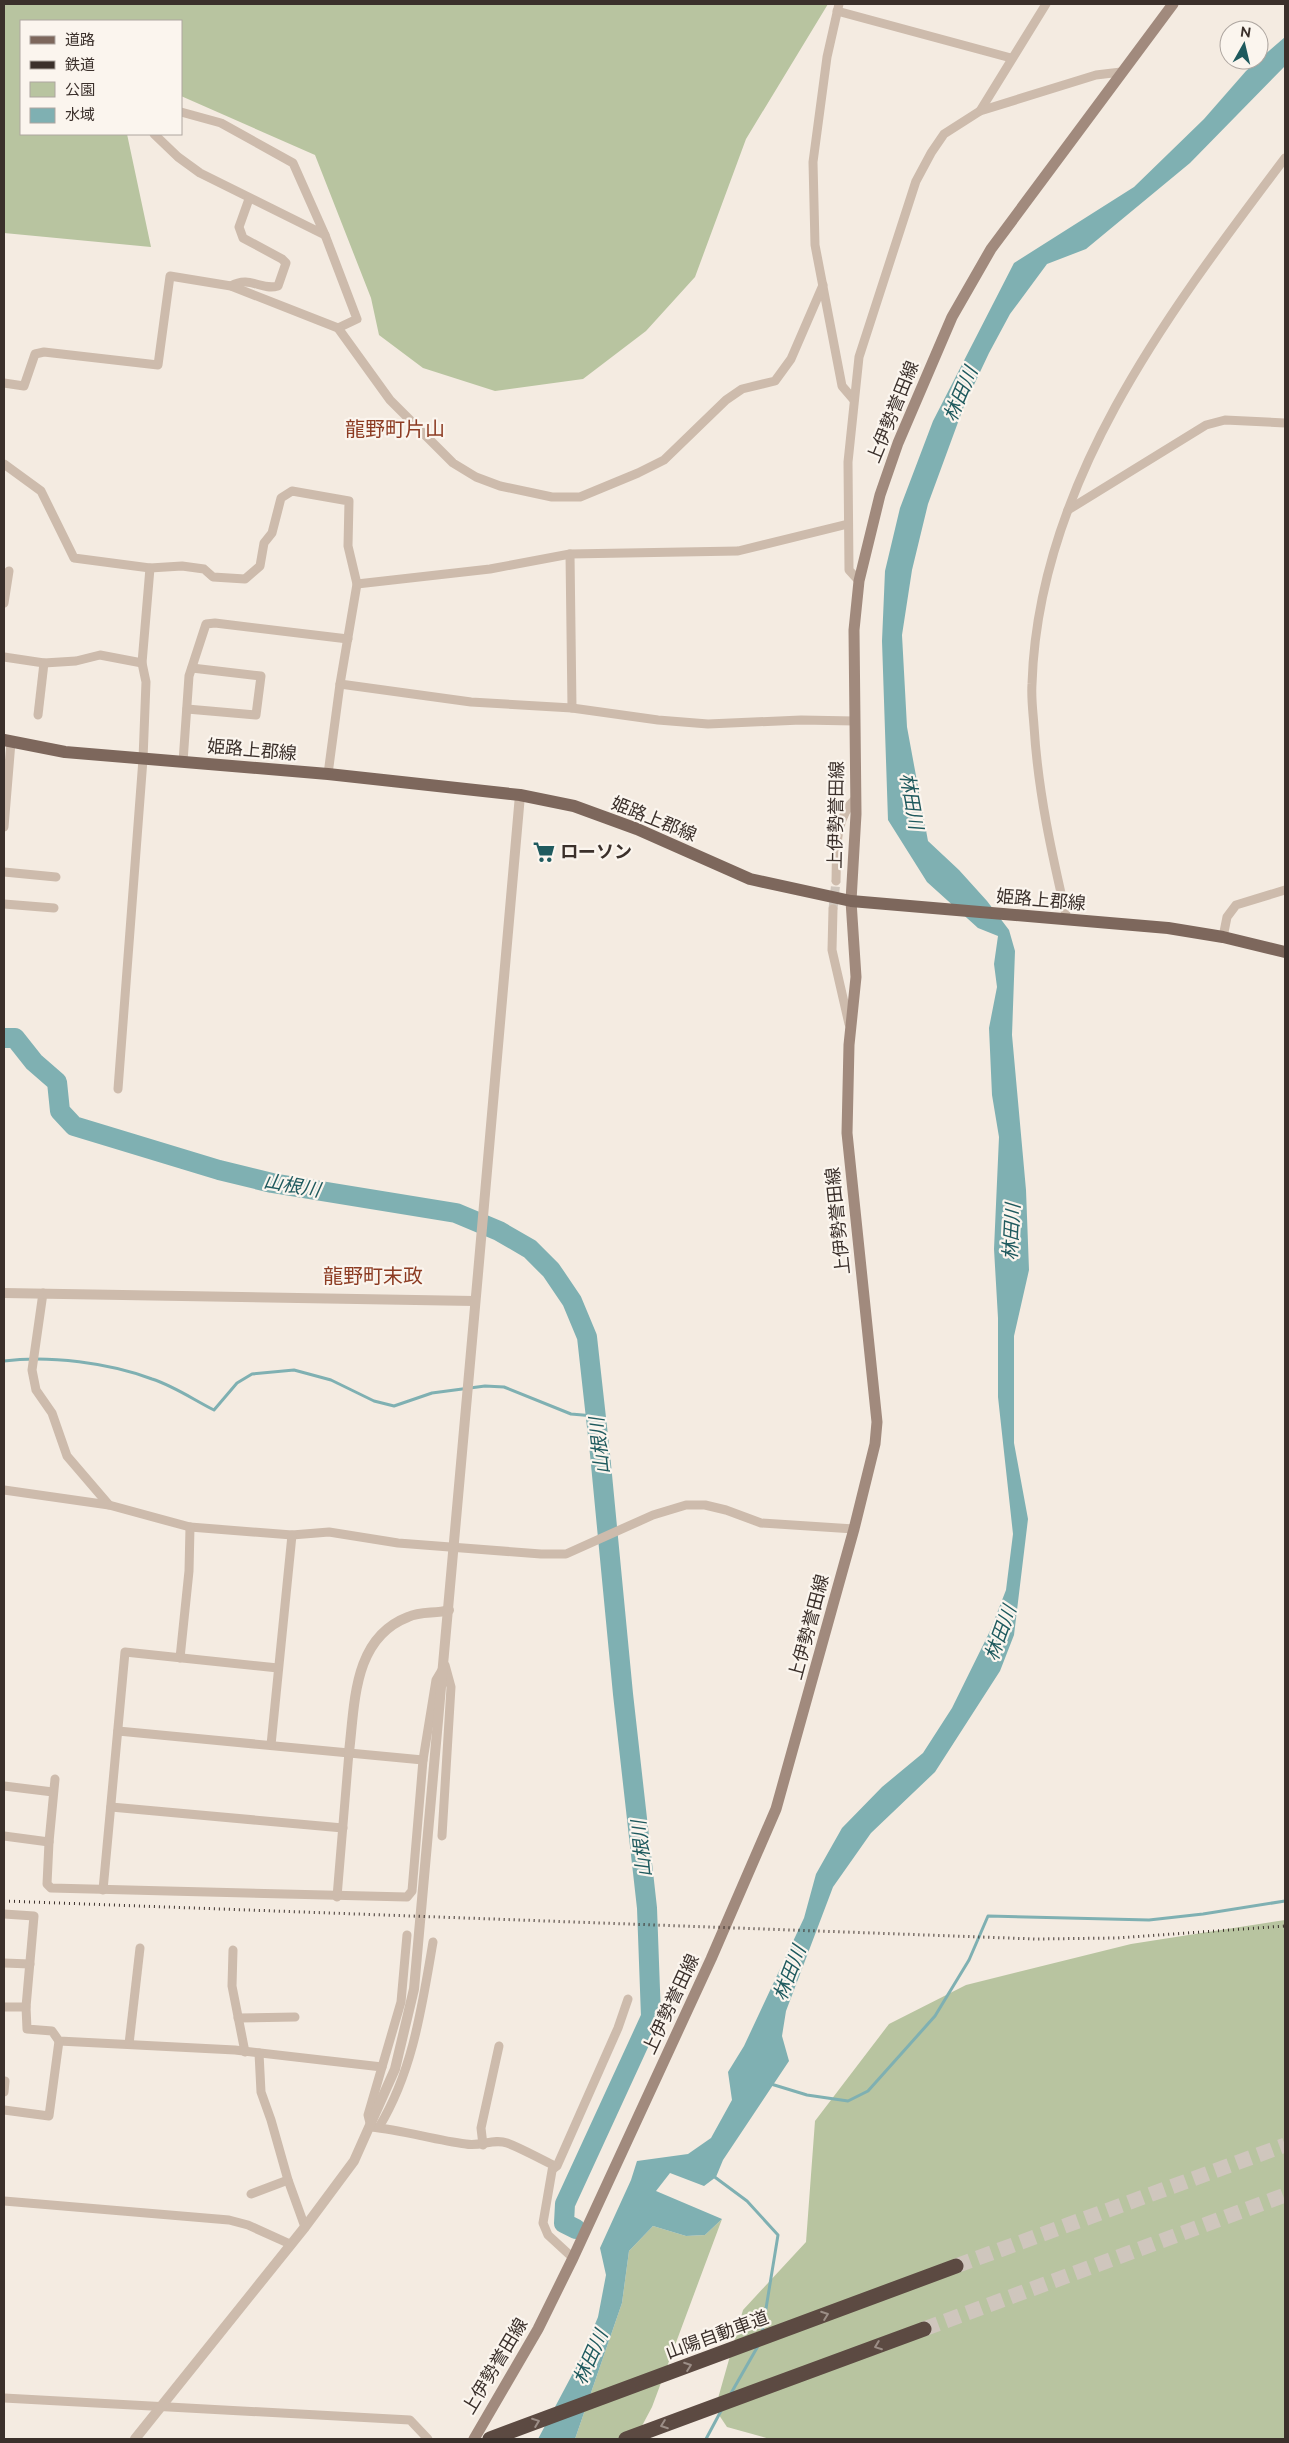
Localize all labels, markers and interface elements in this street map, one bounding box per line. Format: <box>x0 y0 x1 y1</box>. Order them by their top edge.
legend <box>20 20 182 135</box>
north arrow <box>1219 20 1269 70</box>
text: N <box>1239 23 1252 41</box>
text: 道路 <box>65 31 95 49</box>
text: 鉄道 <box>65 56 95 74</box>
text: 公園 <box>65 81 95 99</box>
text: 水域 <box>65 106 95 124</box>
street label: 上伊勢誉田線 <box>863 358 923 466</box>
water label: 林田川 <box>939 362 982 425</box>
district label: 龍野町片山 <box>345 417 445 441</box>
street label: 姫路上郡線 <box>206 735 298 764</box>
street label: 上伊勢誉田線 <box>824 761 847 869</box>
water label: 林田川 <box>896 771 928 833</box>
street label: 姫路上郡線 <box>609 792 700 845</box>
supermarket icon: ローソン <box>531 839 557 865</box>
place label: ローソン <box>560 841 632 862</box>
street label: 姫路上郡線 <box>995 885 1087 914</box>
street label: 上伊勢誉田線 <box>821 1166 854 1276</box>
water label: 山根川 <box>262 1169 324 1201</box>
water label: 林田川 <box>999 1201 1024 1261</box>
district label: 龍野町末政 <box>323 1264 423 1288</box>
water label: 山根川 <box>585 1415 613 1476</box>
street label: 上伊勢誉田線 <box>784 1572 833 1682</box>
water label: 林田川 <box>980 1601 1021 1664</box>
water label: 山根川 <box>627 1818 655 1879</box>
water label: 林田川 <box>769 1941 810 2004</box>
street label: 上伊勢誉田線 <box>638 1950 703 2057</box>
street label: 山陽自動車道 <box>662 2306 771 2363</box>
one-way arrow <box>820 2311 829 2321</box>
street label: 上伊勢誉田線 <box>458 2314 531 2417</box>
water label: 林田川 <box>568 2325 612 2388</box>
one-way arrow <box>874 2340 883 2350</box>
one-way arrow <box>683 2362 692 2372</box>
one-way arrow <box>531 2418 540 2428</box>
one-way arrow <box>661 2419 669 2429</box>

